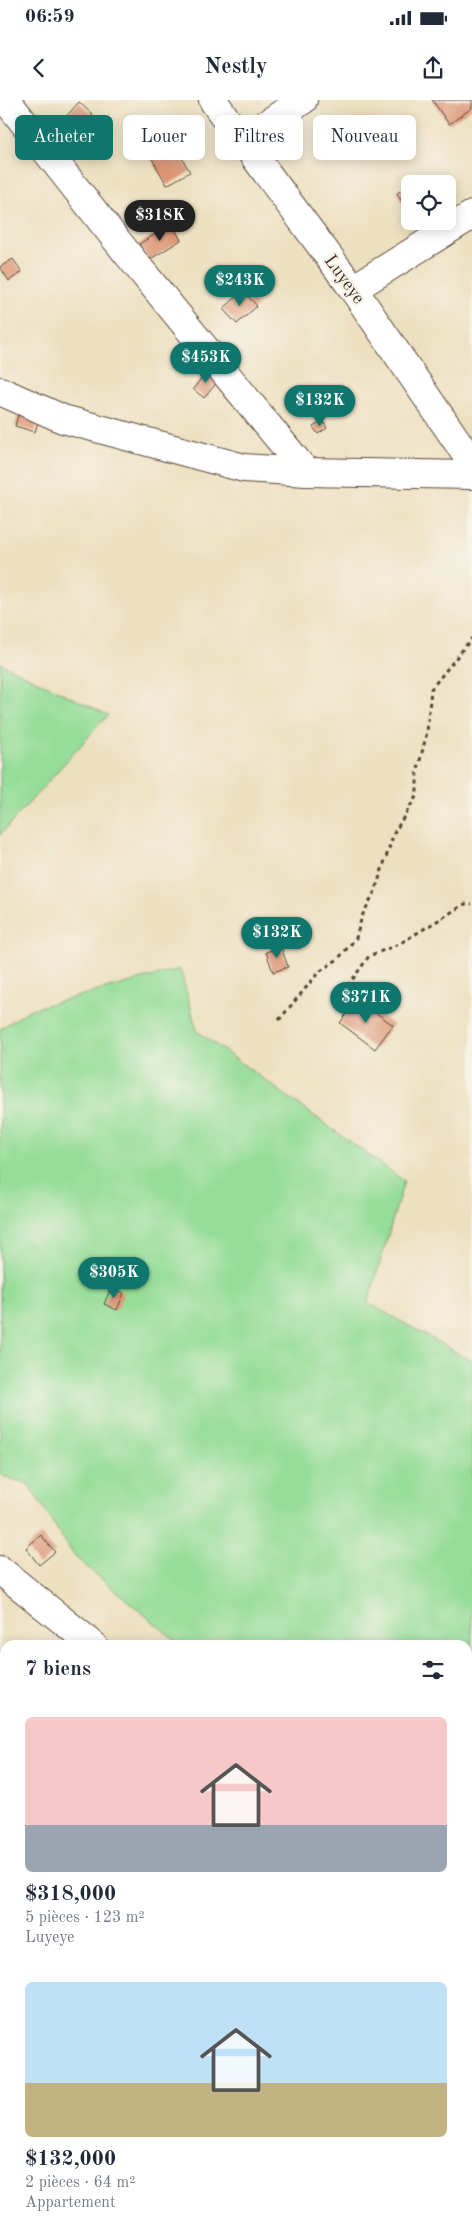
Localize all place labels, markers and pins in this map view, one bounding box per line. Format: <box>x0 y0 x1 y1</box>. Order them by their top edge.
pin: $318K <box>125 200 195 242</box>
pin: $243K <box>205 264 275 307</box>
pin: $453K <box>171 342 241 384</box>
pin: $132K <box>285 384 355 427</box>
pin: $132K <box>242 916 312 959</box>
pin: $371K <box>331 982 401 1024</box>
pin: $305K <box>79 1256 149 1299</box>

